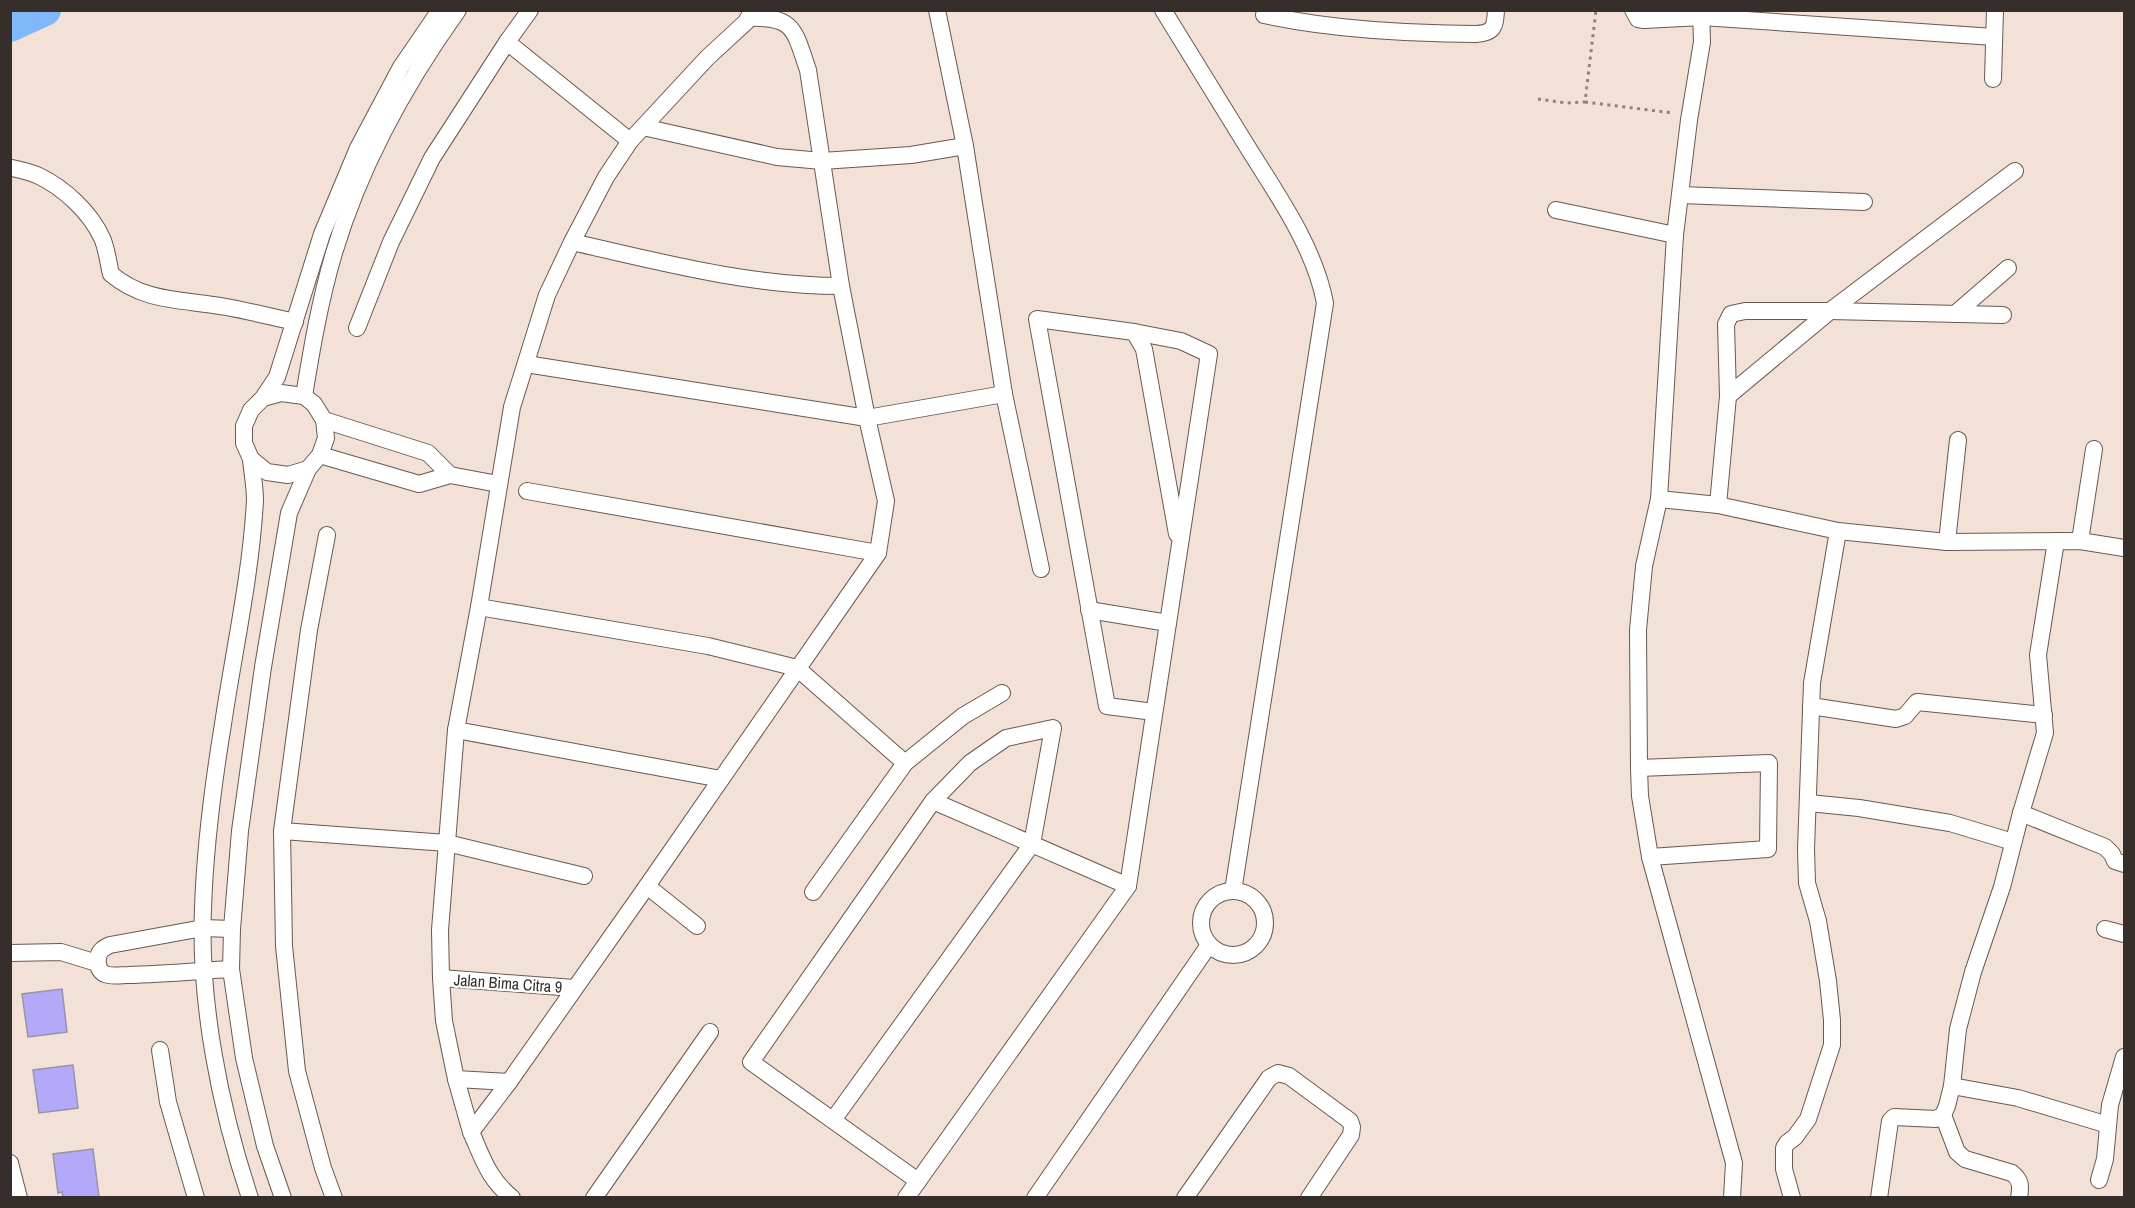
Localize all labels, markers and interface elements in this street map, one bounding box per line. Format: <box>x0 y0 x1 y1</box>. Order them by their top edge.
street label: Jalan Bima Citra 9 <box>453 968 563 998</box>

